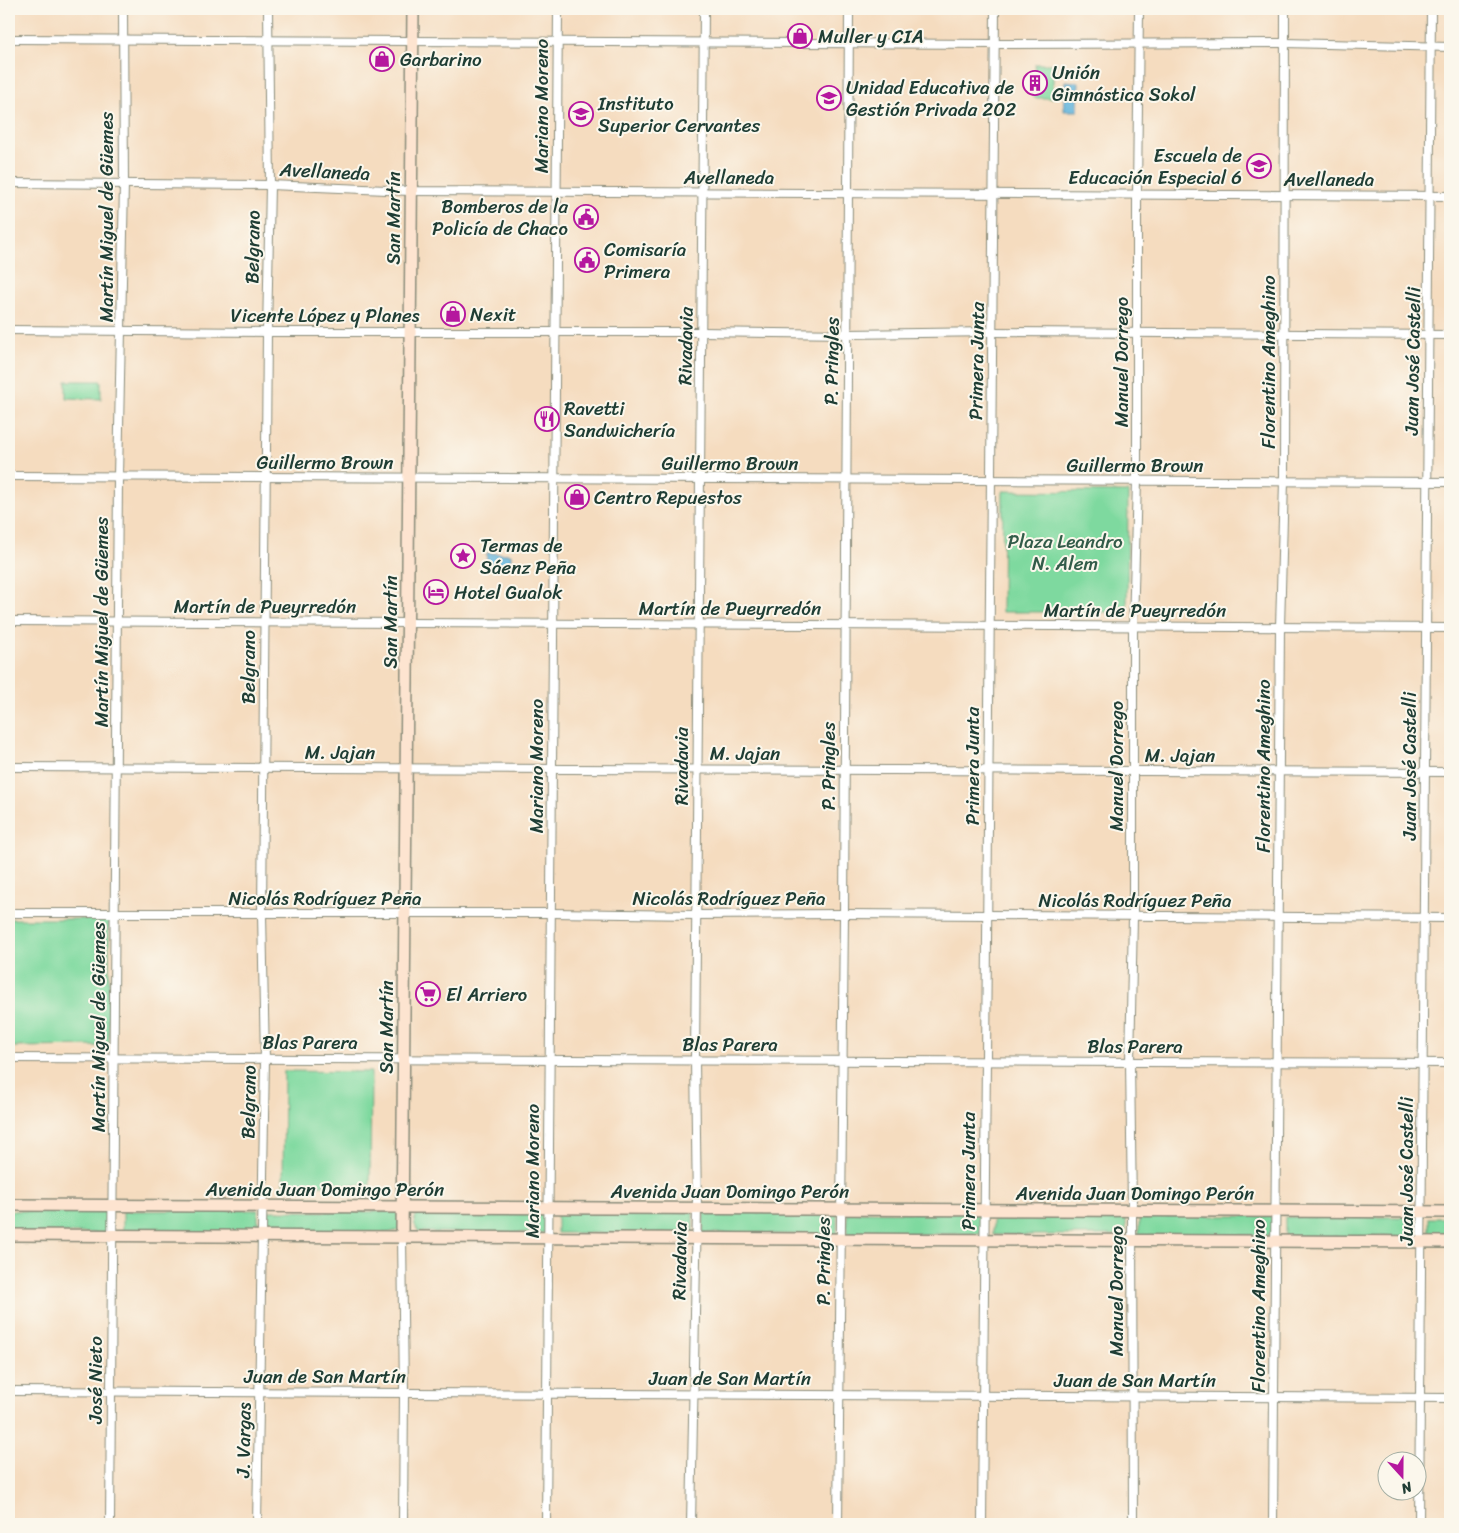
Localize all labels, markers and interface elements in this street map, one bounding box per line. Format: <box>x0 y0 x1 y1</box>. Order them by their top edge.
place label: Muller y CIA <box>818 20 924 53</box>
shop icon: Muller y CIA <box>787 23 813 49</box>
street label: Mariano Moreno <box>525 38 558 173</box>
place label: Garbarino <box>400 43 482 76</box>
shop icon: Garbarino <box>369 46 395 72</box>
place label: Unión Gimnástica Sokol <box>1052 56 1196 111</box>
building icon: Unión Gimnástica Sokol <box>1022 70 1048 96</box>
place label: Unidad Educativa de Gestión Privada 202 <box>846 71 1016 126</box>
school or university icon: Unidad Educativa de Gestión Privada 202 <box>816 85 842 111</box>
place label: Instituto Superior Cervantes <box>597 87 761 142</box>
school or university icon: Instituto Superior Cervantes <box>568 101 594 127</box>
street label: Martín Miguel de Güemes <box>90 111 123 322</box>
place label: Escuela de Educación Especial 6 <box>1068 139 1242 194</box>
street label: Avellaneda <box>278 153 371 190</box>
school or university icon: Escuela de Educación Especial 6 <box>1246 153 1272 179</box>
street label: Avellaneda <box>683 161 775 194</box>
street label: Avellaneda <box>1283 163 1375 196</box>
street label: San Martín <box>377 171 410 265</box>
place label: Bomberos de la Policía de Chaco <box>432 190 568 245</box>
public building icon: Bomberos de la Policía de Chaco <box>573 204 599 230</box>
street label: Belgrano <box>235 210 270 284</box>
place label: Comisaría Primera <box>604 233 687 288</box>
public building icon: Comisaría Primera <box>574 247 600 273</box>
street label: Florentino Ameghino <box>1252 275 1285 449</box>
street label: Juan José Castelli <box>1395 286 1430 436</box>
street label: Manuel Dorrego <box>1105 297 1138 427</box>
place label: Nexit <box>470 298 516 331</box>
street label: Vicente López y Planes <box>231 299 420 332</box>
shop icon: Nexit <box>440 301 466 327</box>
street label: Primera Junta <box>959 301 994 420</box>
street label: Rivadavia <box>668 306 703 385</box>
street label: P. Pringles <box>814 316 849 405</box>
place label: Ravetti Sandwichería <box>564 392 676 447</box>
restaurant icon: Ravetti Sandwichería <box>534 406 560 432</box>
street label: Guillermo Brown <box>256 446 394 479</box>
street label: Guillermo Brown <box>661 447 799 480</box>
street label: Guillermo Brown <box>1066 449 1204 482</box>
place label: Centro Repuestos <box>594 481 742 514</box>
shop icon: Centro Repuestos <box>564 484 590 510</box>
street label: Martín Miguel de Güemes <box>85 516 118 727</box>
park label: Plaza Leandro N. Alem <box>1007 525 1123 580</box>
place label: Termas de Sáenz Peña <box>480 529 577 584</box>
place icon: Termas de Sáenz Peña <box>450 543 476 569</box>
street label: San Martín <box>374 575 407 669</box>
place label: Hotel Gualok <box>454 576 563 609</box>
hotel icon: Hotel Gualok <box>423 579 449 605</box>
street label: Martín de Pueyrredón <box>174 590 356 623</box>
street label: Martín de Pueyrredón <box>639 592 821 625</box>
street label: Martín de Pueyrredón <box>1044 594 1226 627</box>
street label: Belgrano <box>232 630 265 704</box>
street label: Florentino Ameghino <box>1247 679 1280 853</box>
street label: Juan José Castelli <box>1393 691 1426 841</box>
street label: Mariano Moreno <box>520 698 553 833</box>
street label: Manuel Dorrego <box>1100 701 1133 831</box>
street label: Primera Junta <box>956 706 989 825</box>
street label: P. Pringles <box>812 722 845 810</box>
street label: Rivadavia <box>665 726 698 805</box>
street label: M. Jajan <box>305 736 375 769</box>
street label: M. Jajan <box>710 737 780 770</box>
street label: M. Jajan <box>1145 739 1215 772</box>
street label: Nicolás Rodríguez Peña <box>228 882 422 915</box>
street label: Nicolás Rodríguez Peña <box>632 882 826 915</box>
street label: Nicolás Rodríguez Peña <box>1038 884 1232 917</box>
street label: Martín Miguel de Güemes <box>82 921 115 1132</box>
place label: El Arriero <box>446 978 527 1011</box>
street label: San Martín <box>370 980 403 1074</box>
supermarket icon: El Arriero <box>415 981 441 1007</box>
street label: Blas Parera <box>262 1026 358 1059</box>
street label: Blas Parera <box>682 1028 778 1061</box>
street label: Blas Parera <box>1087 1030 1183 1063</box>
street label: Belgrano <box>231 1065 266 1139</box>
street label: Juan José Castelli <box>1390 1096 1423 1246</box>
street label: Mariano Moreno <box>516 1103 549 1238</box>
street label: Primera Junta <box>952 1111 985 1230</box>
street label: Avenida Juan Domingo Perón <box>205 1173 444 1206</box>
street label: Avenida Juan Domingo Perón <box>610 1175 849 1208</box>
street label: Avenida Juan Domingo Perón <box>1015 1177 1254 1210</box>
street label: P. Pringles <box>807 1217 840 1305</box>
street label: Florentino Ameghino <box>1242 1219 1275 1393</box>
street label: Rivadavia <box>662 1221 697 1300</box>
street label: Manuel Dorrego <box>1100 1226 1133 1356</box>
street label: José Nieto <box>79 1336 112 1425</box>
street label: Juan de San Martín <box>243 1360 406 1393</box>
street label: Juan de San Martín <box>648 1362 811 1395</box>
street label: Juan de San Martín <box>1053 1364 1216 1397</box>
street label: J. Vargas <box>226 1402 261 1479</box>
north arrow <box>1376 1450 1426 1500</box>
text: N <box>1397 1474 1416 1501</box>

